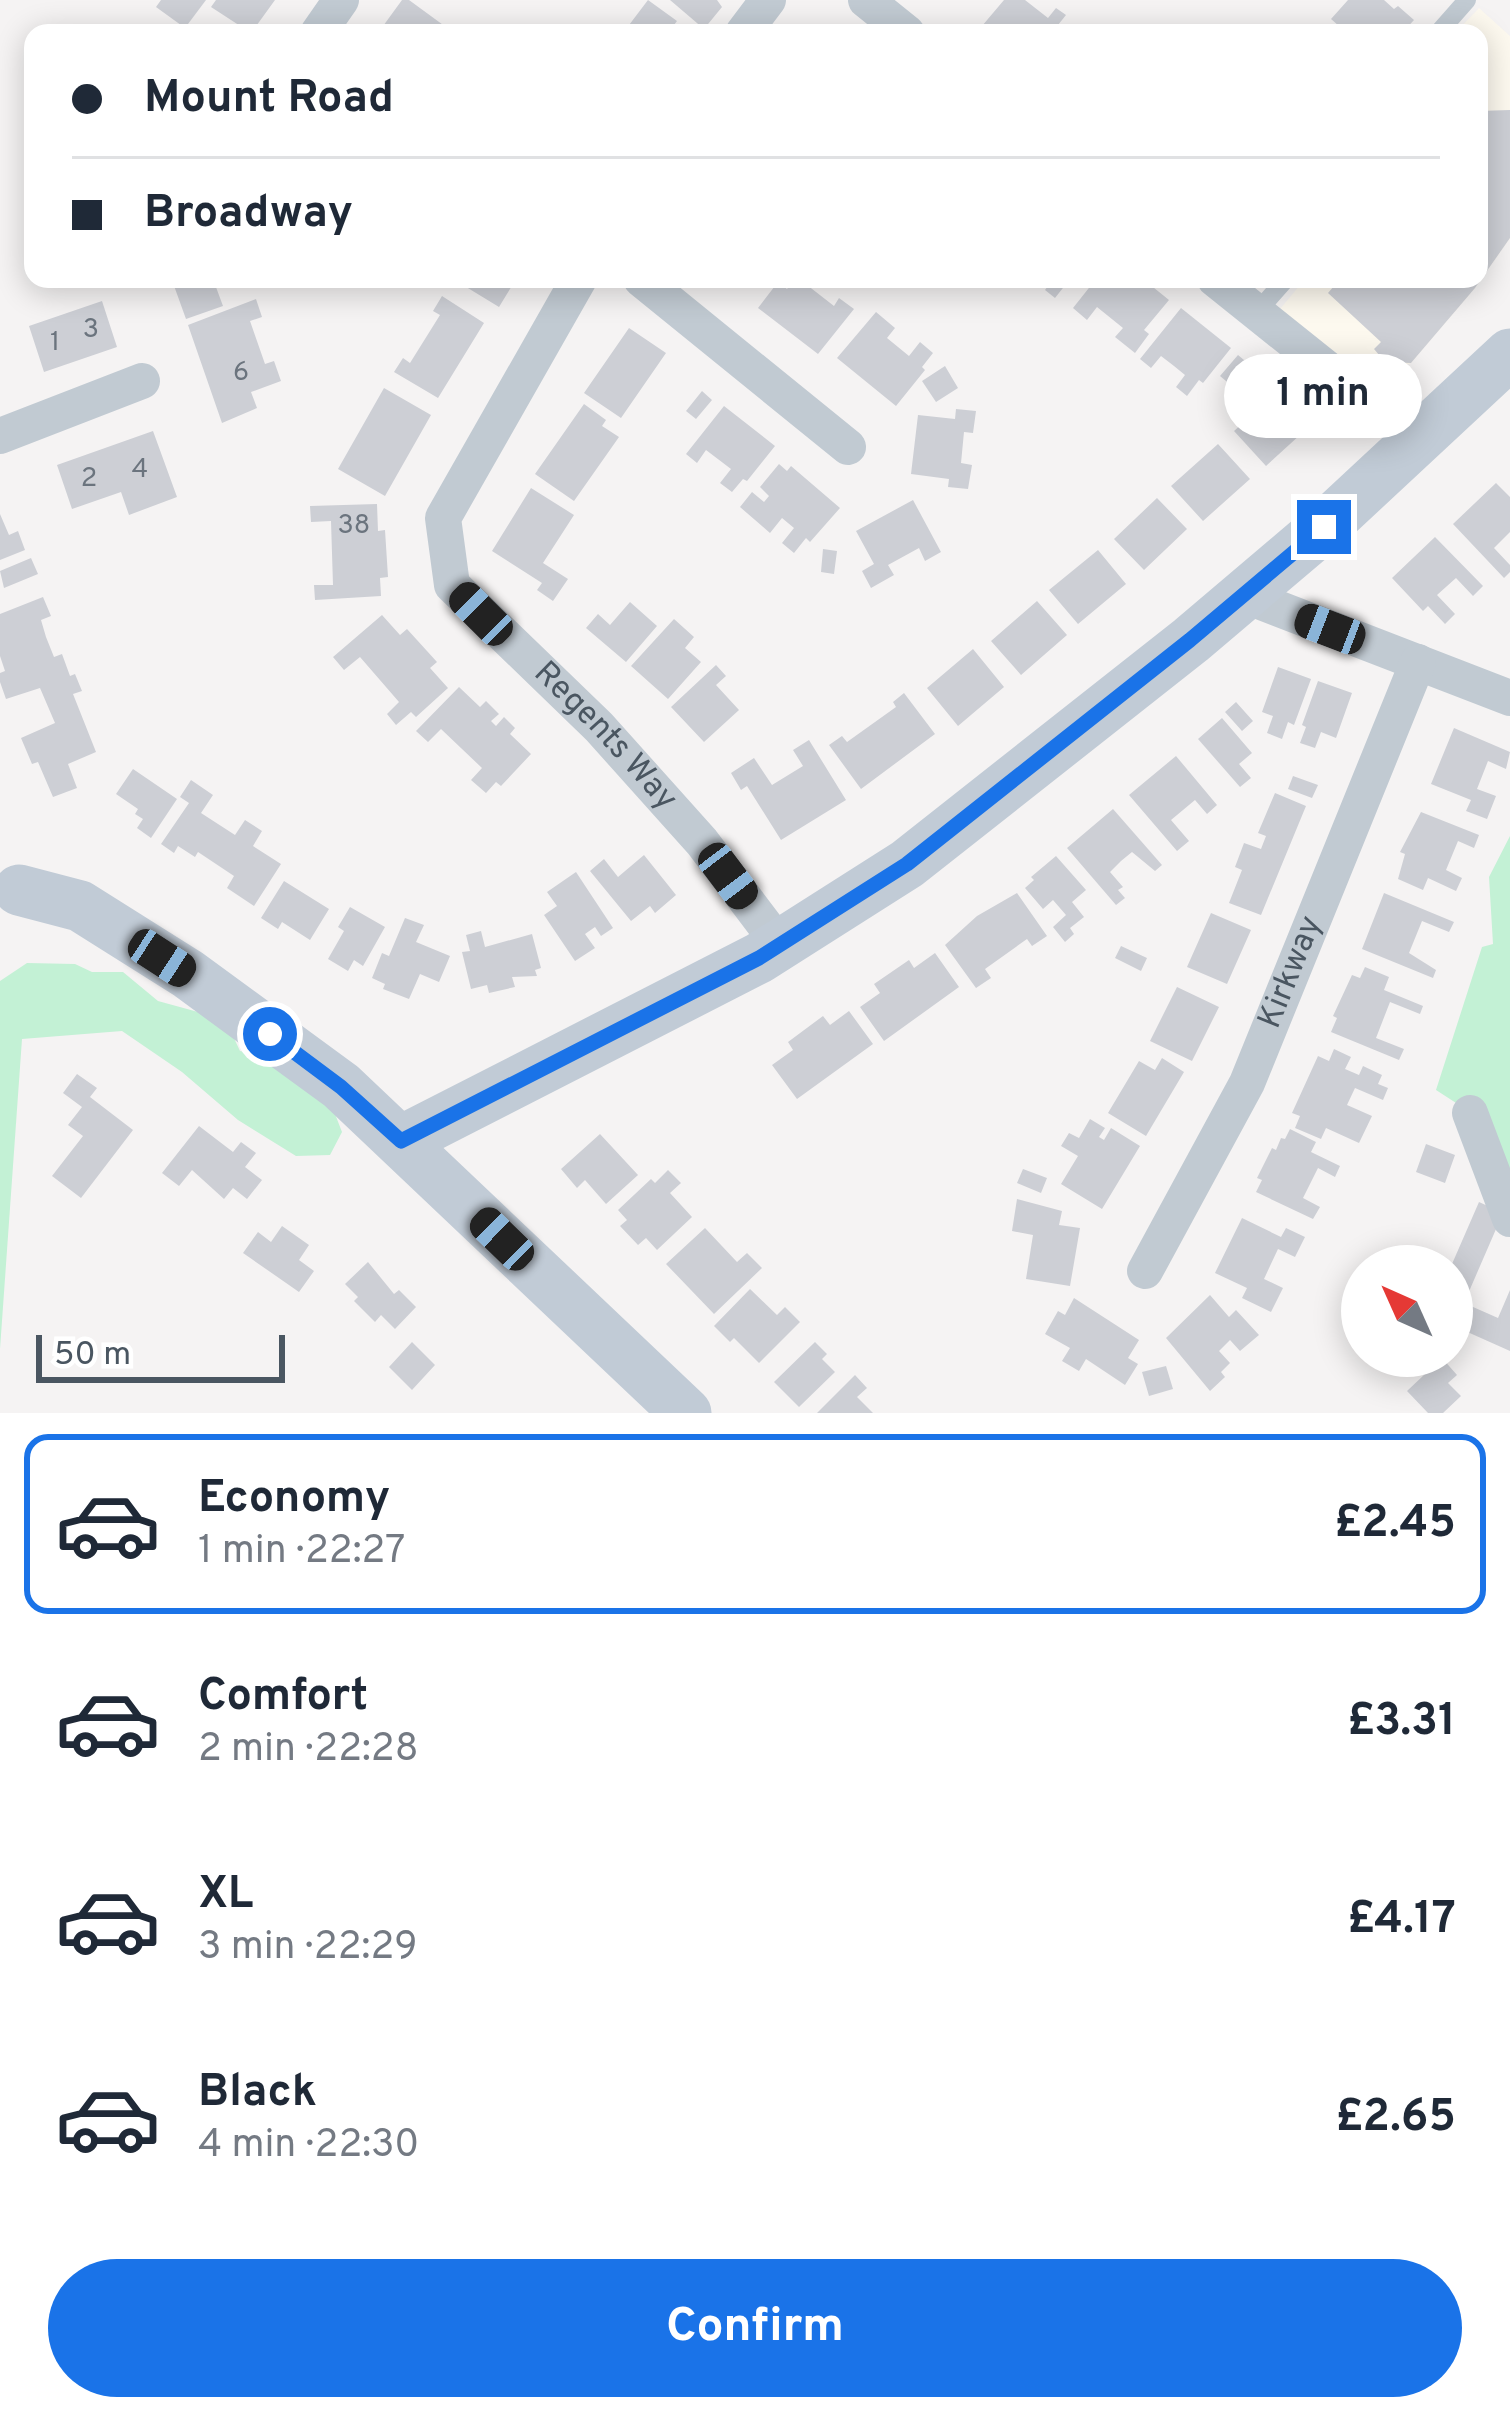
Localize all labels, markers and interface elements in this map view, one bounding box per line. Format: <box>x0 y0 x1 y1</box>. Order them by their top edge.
text: Mount Road <box>144 71 394 128</box>
text: Broadway <box>144 186 353 243</box>
house number: 3 <box>83 313 99 347</box>
house number: 1 <box>50 326 60 360</box>
callout: 1 min <box>1225 353 1423 437</box>
house number: 6 <box>233 356 249 390</box>
text: 1 min <box>1276 371 1370 420</box>
house number: 4 <box>132 453 148 487</box>
house number: 2 <box>81 462 97 496</box>
route end <box>1297 500 1351 554</box>
house number: 38 <box>338 509 370 543</box>
car <box>443 576 519 652</box>
car <box>1290 599 1370 659</box>
street label: Regents Way <box>524 653 686 820</box>
car <box>692 836 764 916</box>
street label: Kirkway <box>1250 910 1333 1035</box>
car <box>122 923 202 993</box>
route start <box>243 1007 297 1061</box>
car <box>464 1201 540 1277</box>
north arrow <box>1341 1245 1473 1377</box>
map controls <box>1341 1245 1473 1377</box>
scale bar <box>36 1329 285 1382</box>
text: 50 m <box>54 1335 131 1377</box>
icon: car <box>54 1470 162 1578</box>
text: Economy <box>198 1471 390 1528</box>
text: £2.45 <box>1334 1496 1456 1553</box>
text: 1 min · 22:27 <box>198 1528 405 1577</box>
icon: car <box>54 1668 162 1776</box>
text: Comfort <box>198 1669 368 1726</box>
text: £3.31 <box>1347 1694 1456 1751</box>
text: 2 min · 22:28 <box>198 1726 418 1775</box>
icon: car <box>54 1866 162 1974</box>
text: XL <box>198 1867 253 1924</box>
text: £4.17 <box>1347 1892 1456 1949</box>
text: 3 min · 22:29 <box>198 1924 418 1973</box>
icon: car <box>54 2064 162 2172</box>
text: Black <box>198 2065 317 2122</box>
text: £2.65 <box>1335 2090 1456 2147</box>
text: 4 min · 22:30 <box>198 2122 419 2171</box>
button: Confirm <box>48 2259 1462 2397</box>

